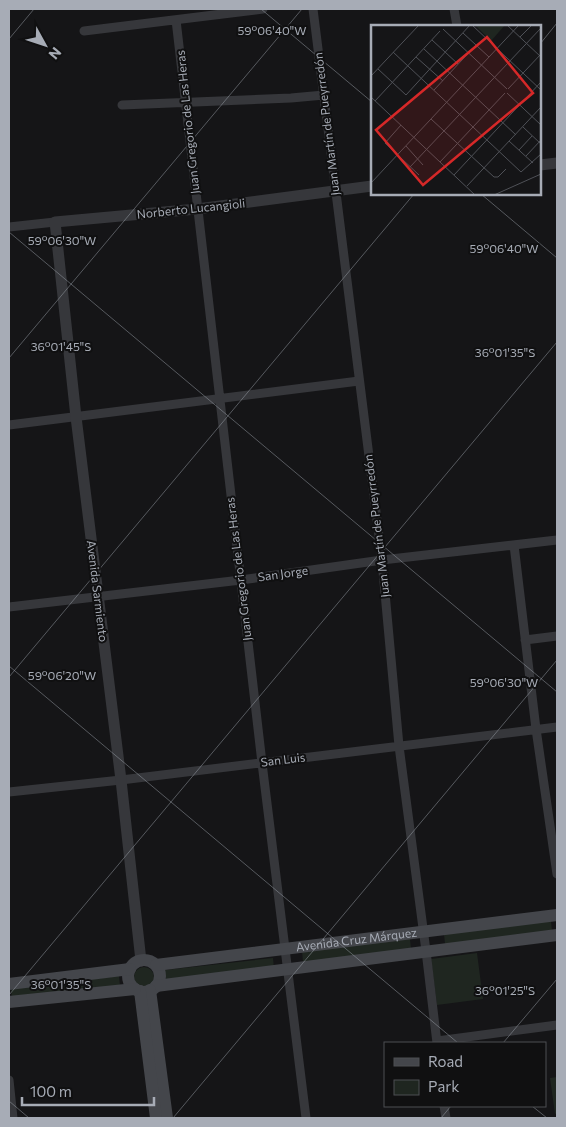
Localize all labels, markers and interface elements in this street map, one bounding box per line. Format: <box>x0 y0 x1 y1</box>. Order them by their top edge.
north arrow <box>20 20 70 70</box>
text: 59°06'40"W <box>237 23 307 37</box>
inset map <box>371 25 541 195</box>
text: N <box>45 44 65 63</box>
street label: Juan Gregorio de Las Heras <box>172 49 203 195</box>
street label: Juan Martín de Pueyrredón <box>310 52 343 197</box>
street label: Norberto Lucangioli <box>136 195 246 221</box>
text: 59°06'30"W <box>28 233 96 247</box>
text: 59°06'40"W <box>469 241 539 255</box>
text: 36°01'45"S <box>31 339 91 353</box>
text: 36°01'35"S <box>475 345 535 359</box>
street label: Juan Martín de Pueyrredón <box>360 454 393 599</box>
street label: Juan Gregorio de Las Heras <box>222 496 255 642</box>
street label: Avenida Sarmiento <box>85 539 111 643</box>
street label: San Jorge <box>257 563 309 584</box>
text: 59°06'20"W <box>28 668 96 682</box>
text: 59°06'30"W <box>470 675 538 689</box>
street label: San Luis <box>260 749 306 769</box>
street label: Avenida Cruz Márquez <box>295 925 418 954</box>
text: 36°01'35"S <box>31 977 91 991</box>
text: 36°01'25"S <box>475 983 535 997</box>
legend <box>384 1042 546 1107</box>
text: Road <box>428 1052 463 1070</box>
scale bar <box>22 1074 155 1106</box>
text: Park <box>428 1077 459 1095</box>
text: 100 m <box>30 1082 72 1100</box>

